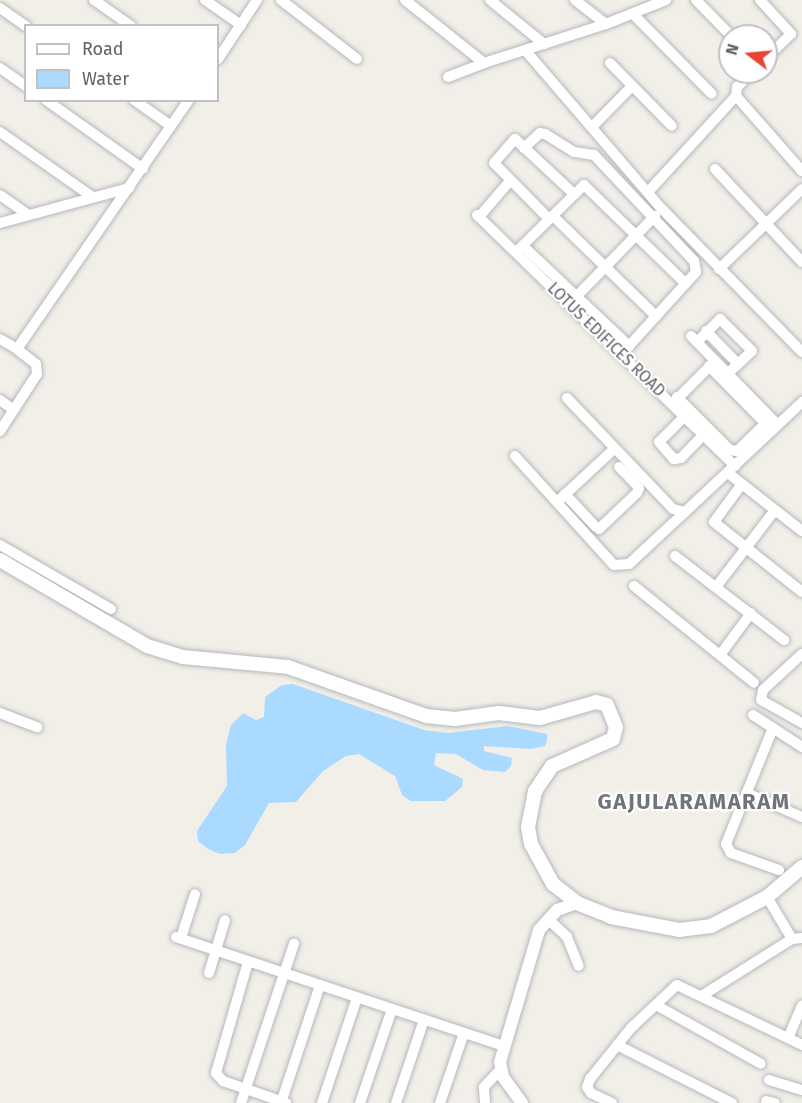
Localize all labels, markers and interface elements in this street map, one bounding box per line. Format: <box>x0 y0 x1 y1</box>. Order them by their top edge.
legend <box>24 24 219 102</box>
north arrow <box>718 24 778 84</box>
text: Road <box>82 38 124 60</box>
text: N <box>722 42 743 57</box>
text: Water <box>82 68 129 90</box>
street label: LOTUS EDIFICES ROAD <box>543 279 669 401</box>
district label: GAJULARAMARAM <box>598 789 790 815</box>

